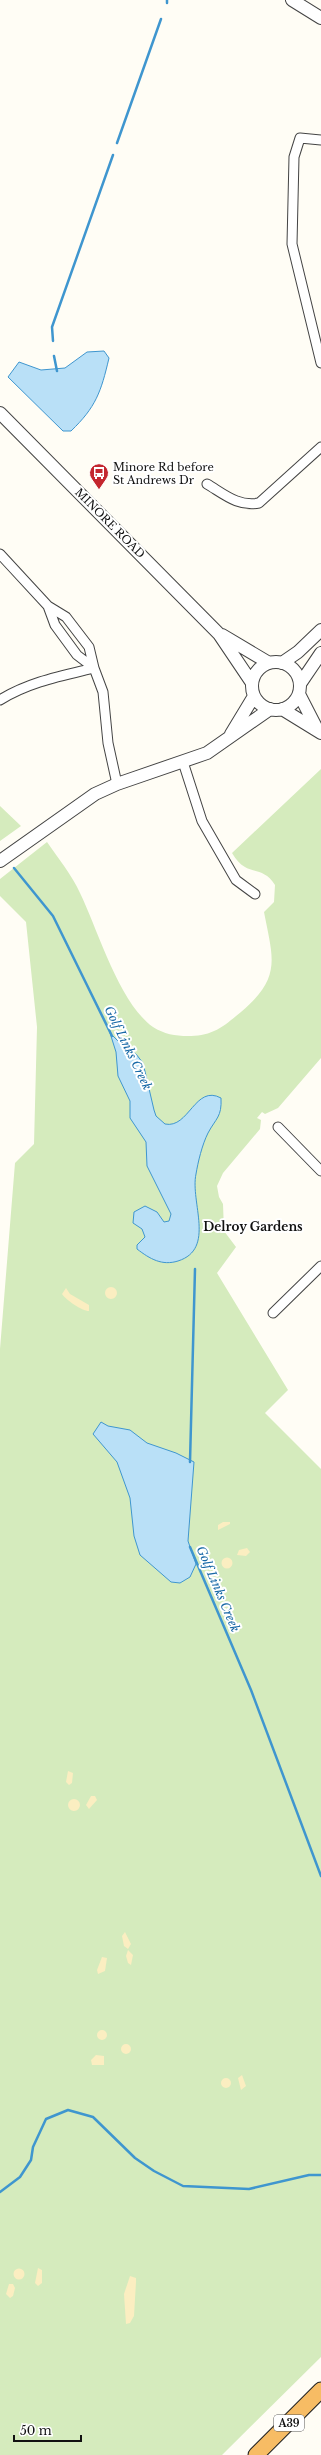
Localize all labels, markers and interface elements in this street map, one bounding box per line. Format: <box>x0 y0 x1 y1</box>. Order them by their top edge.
place label: Minore Rd before St Andrews Dr <box>113 460 214 487</box>
bus stop icon: Minore Rd before St Andrews Dr <box>88 462 110 490</box>
street label: MINORE ROAD <box>72 485 148 561</box>
water label: Golf Links Creek <box>102 1003 155 1092</box>
district label: Delroy Gardens <box>203 1219 303 1234</box>
water label: Golf Links Creek <box>194 1544 243 1634</box>
road number: A39 <box>274 2415 304 2431</box>
scale bar <box>14 2417 81 2443</box>
text: 50 m <box>20 2423 52 2438</box>

